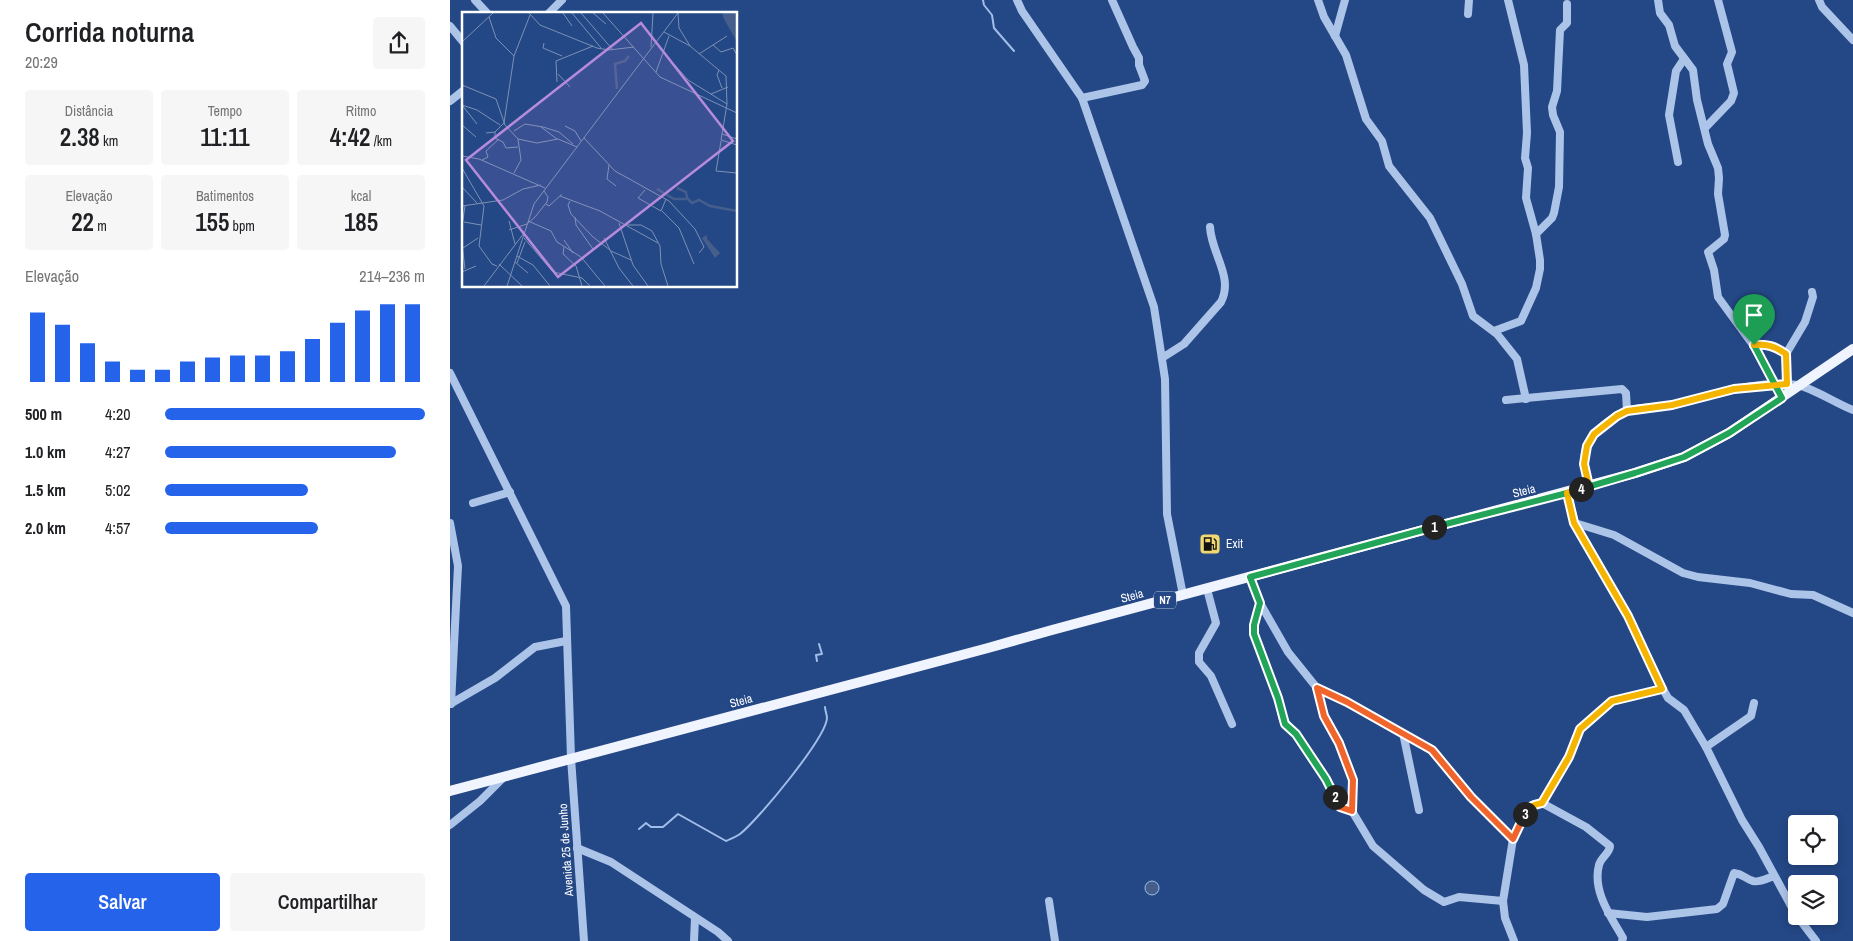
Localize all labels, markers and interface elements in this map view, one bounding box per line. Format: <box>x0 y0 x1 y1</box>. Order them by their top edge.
inset map <box>462 12 738 288</box>
text: Corrida noturna <box>25 13 194 51</box>
button: share <box>373 17 425 69</box>
text: 20:29 <box>25 51 58 73</box>
text: Distância <box>65 102 113 120</box>
text: Tempo <box>208 102 242 120</box>
text: Ritmo <box>346 102 376 120</box>
text: 2.38 <box>60 120 100 154</box>
text: 11:11 <box>200 120 250 154</box>
text: 4:42 <box>330 120 370 154</box>
text: km <box>100 132 118 150</box>
text: /km <box>370 132 392 150</box>
text: Elevação <box>65 187 113 205</box>
text: Batimentos <box>196 187 254 205</box>
text: kcal <box>351 187 371 205</box>
text: 22 <box>71 205 94 239</box>
text: 155 <box>195 205 229 239</box>
text: 185 <box>344 205 378 239</box>
text: m <box>94 217 107 235</box>
text: bpm <box>229 217 255 235</box>
text: Elevação <box>25 265 79 287</box>
text: 214–236 m <box>359 265 425 287</box>
pin <box>1733 294 1775 345</box>
icon: arrive <box>1740 301 1768 329</box>
text: 500 m <box>25 403 62 425</box>
text: 4:20 <box>105 403 131 425</box>
text: 1.0 km <box>25 441 66 463</box>
text: 4:27 <box>105 441 131 463</box>
pin: 4 <box>1568 476 1594 502</box>
text: 1.5 km <box>25 479 66 501</box>
text: 5:02 <box>105 479 131 501</box>
street label: Steia <box>1511 480 1538 502</box>
text: 4 <box>1578 480 1585 498</box>
pin: 1 <box>1422 514 1446 540</box>
text: 2.0 km <box>25 517 66 539</box>
text: 4:57 <box>105 517 131 539</box>
text: 1 <box>1431 518 1438 536</box>
fuel station icon: Exit <box>1198 532 1222 556</box>
place label: Exit <box>1226 536 1243 552</box>
street label: Steia <box>1119 585 1146 607</box>
road number: N7 <box>1154 592 1176 608</box>
street label: Steia <box>728 690 755 712</box>
pin: 2 <box>1322 784 1348 810</box>
text: 2 <box>1332 788 1339 806</box>
pin: 3 <box>1512 802 1538 826</box>
street label: Avenida 25 de Junho <box>555 803 577 898</box>
text: 3 <box>1522 805 1529 823</box>
map controls <box>1788 815 1838 925</box>
button: locate <box>1788 815 1838 865</box>
button: Salvar <box>25 873 220 931</box>
button: Compartilhar <box>230 873 425 931</box>
button: layers <box>1788 875 1838 925</box>

